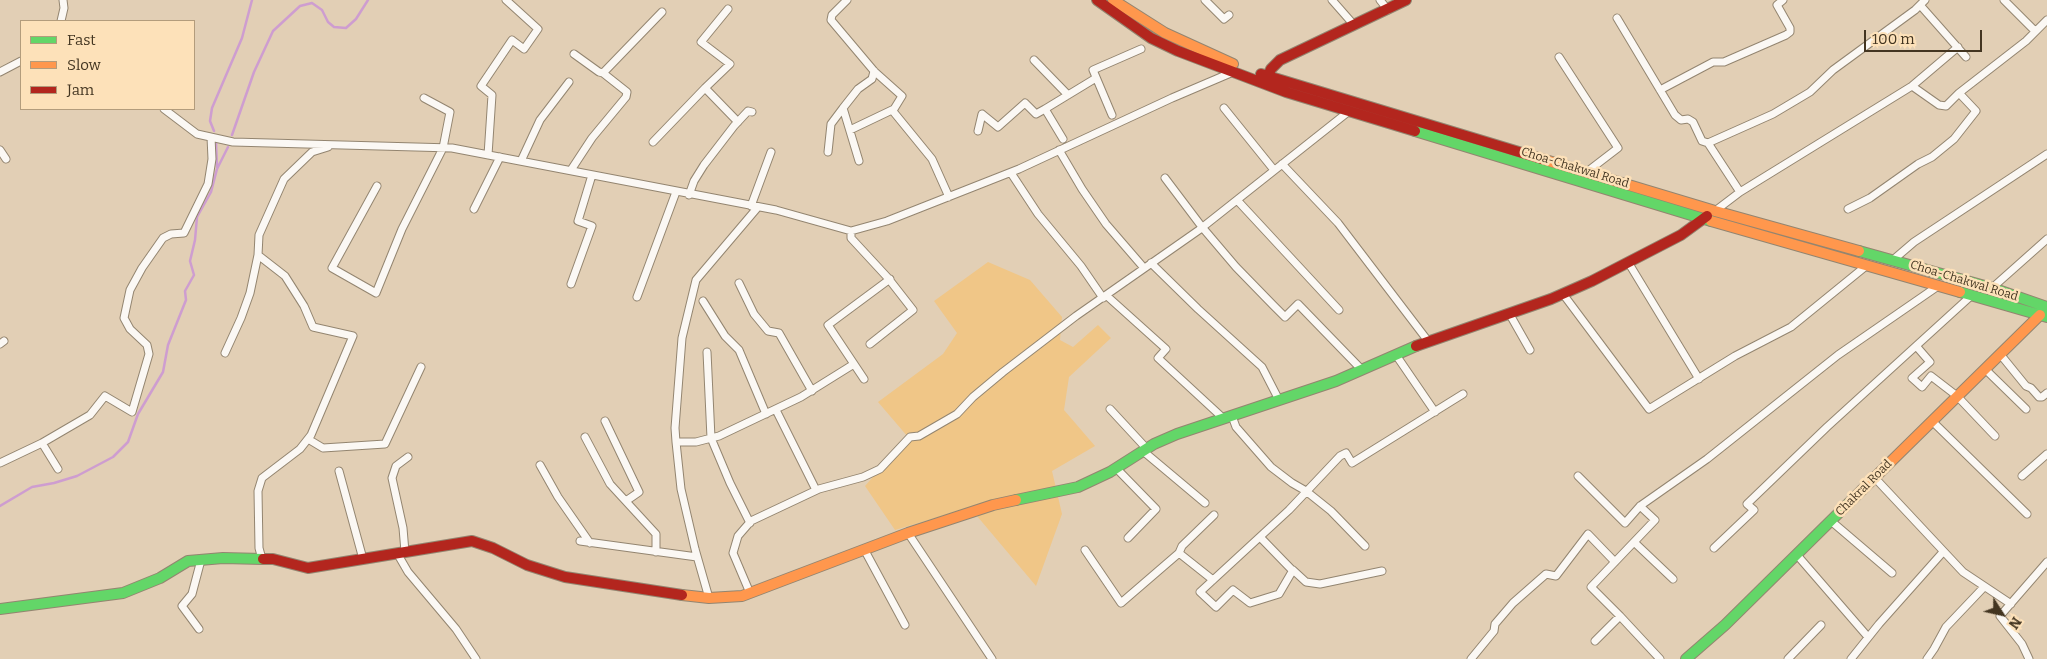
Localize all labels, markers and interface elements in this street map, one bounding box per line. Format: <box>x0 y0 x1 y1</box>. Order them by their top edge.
legend <box>20 20 195 110</box>
scale bar <box>1867 20 1984 52</box>
text: 100 m <box>1872 30 1915 48</box>
text: Fast <box>67 31 96 49</box>
text: Slow <box>67 56 101 74</box>
text: Jam <box>67 81 94 99</box>
street label: Choa-Chakwal Road <box>1519 145 1631 191</box>
street label: Choa-Chakwal Road <box>1908 258 2020 304</box>
street label: Chakral Road <box>1833 457 1895 519</box>
north arrow <box>1977 589 2027 639</box>
text: N <box>2005 614 2025 632</box>

